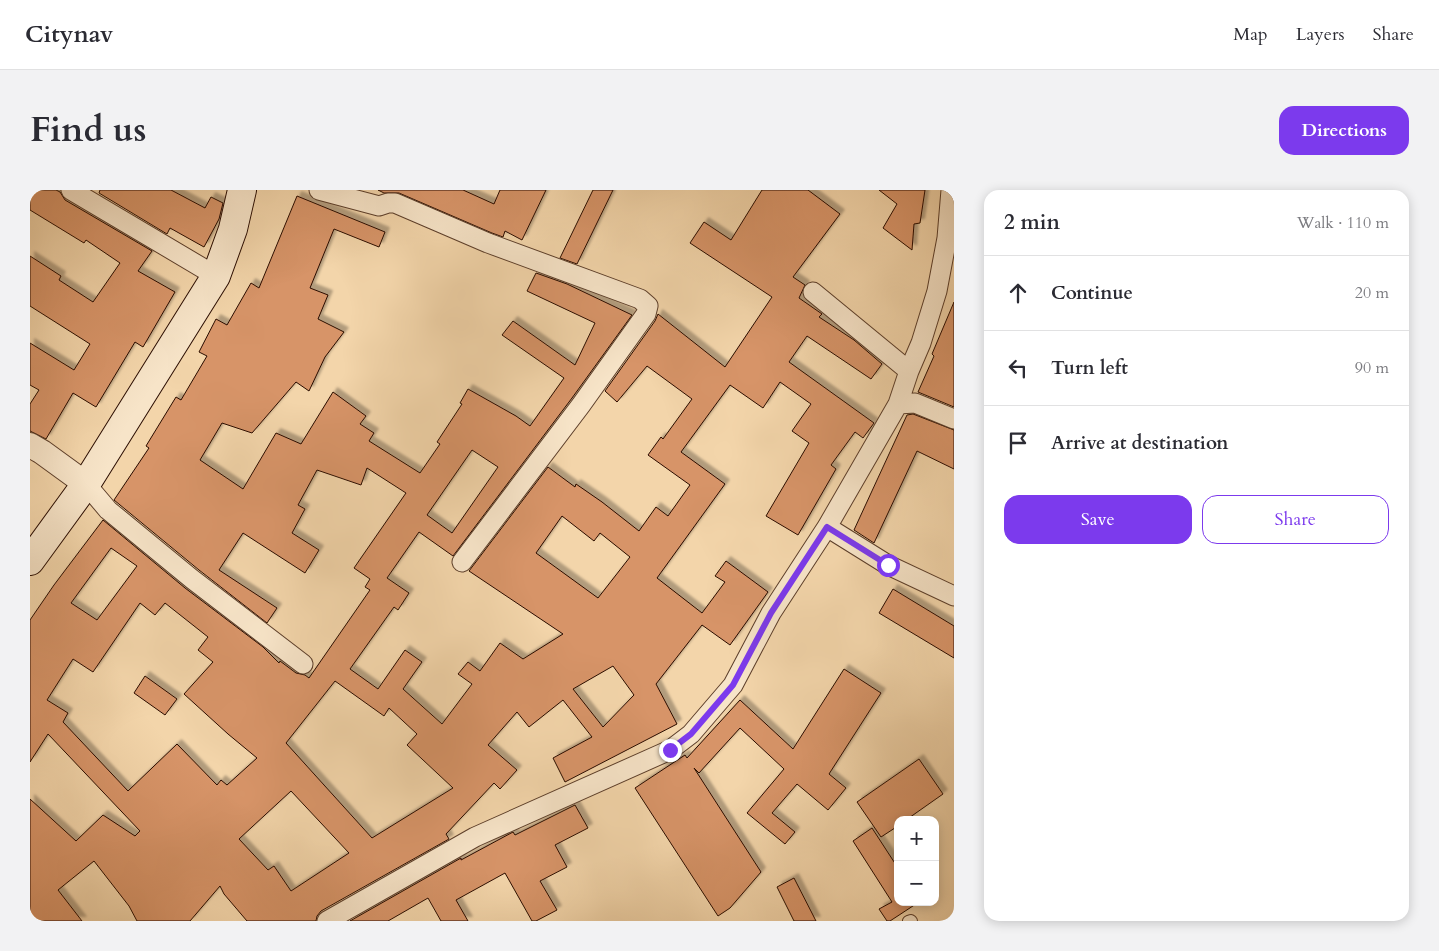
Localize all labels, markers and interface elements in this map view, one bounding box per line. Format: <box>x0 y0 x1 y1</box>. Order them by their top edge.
text: Citynav <box>25 18 113 51</box>
text: Map <box>1233 22 1268 47</box>
text: Layers <box>1296 22 1345 47</box>
text: Share <box>1373 22 1414 47</box>
text: Find us <box>30 106 146 154</box>
button: Directions <box>1279 106 1409 155</box>
text: 2 min <box>1004 208 1060 237</box>
text: Walk · 110 m <box>1297 212 1389 234</box>
icon: ahead <box>1004 279 1032 307</box>
text: Continue <box>1051 280 1133 306</box>
text: 20 m <box>1355 282 1389 304</box>
icon: left <box>1004 354 1032 382</box>
text: Turn left <box>1051 355 1128 381</box>
text: 90 m <box>1355 357 1389 379</box>
icon: arrive <box>1004 429 1032 457</box>
text: Arrive at destination <box>1051 430 1228 456</box>
button: Save <box>1004 495 1192 544</box>
button: Share <box>1202 495 1389 544</box>
route start <box>877 554 900 577</box>
route end <box>659 739 682 762</box>
map controls <box>894 816 939 906</box>
button: + <box>894 816 939 861</box>
button: − <box>894 861 939 906</box>

